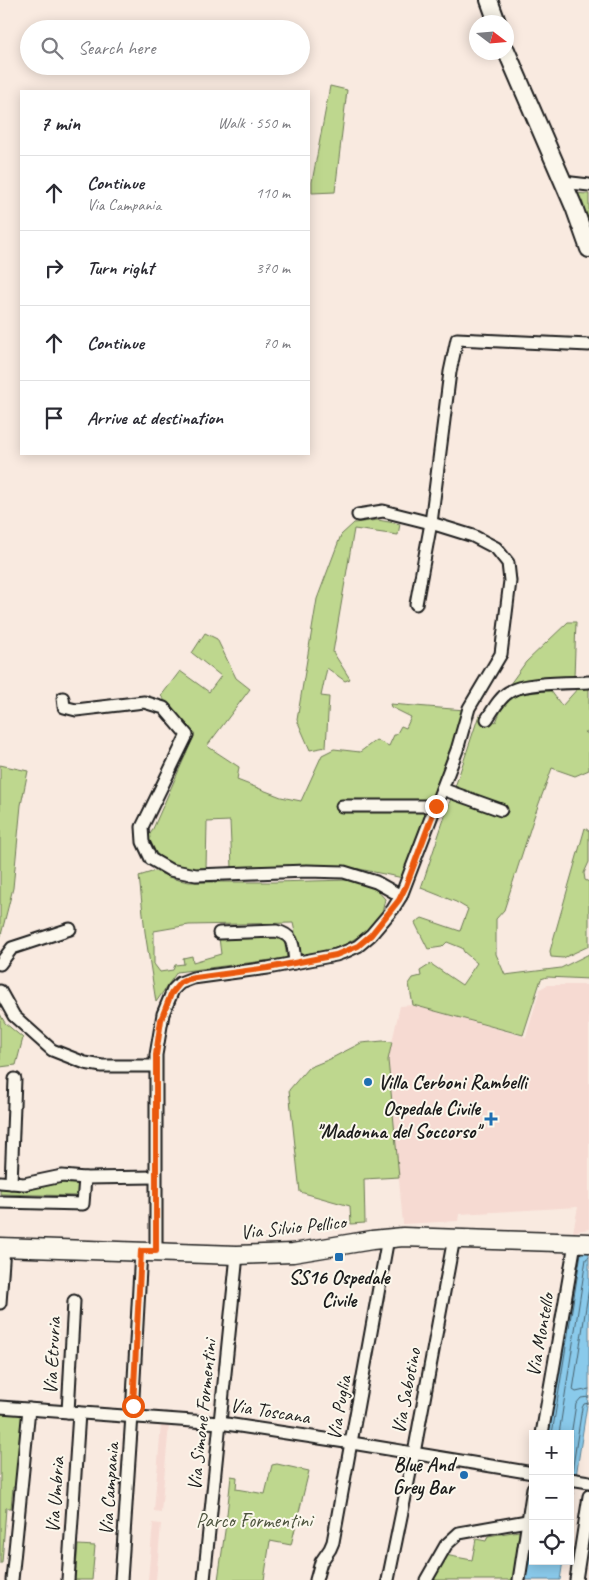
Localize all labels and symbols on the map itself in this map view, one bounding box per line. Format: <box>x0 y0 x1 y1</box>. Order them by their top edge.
north arrow <box>469 15 514 60</box>
route end <box>425 795 448 818</box>
place label: Villa Cerboni Rambelli <box>378 1070 530 1095</box>
marker: Villa Cerboni Rambelli <box>362 1076 374 1088</box>
place label: Ospedale Civile "Madonna del Soccorso" <box>316 1096 484 1144</box>
marker: Ospedale Civile "Madonna del Soccorso" <box>484 1112 498 1126</box>
street label: Via Silvio Pellico <box>239 1209 349 1245</box>
marker: SS16 Ospedale Civile <box>333 1251 345 1263</box>
place label: SS16 Ospedale Civile <box>288 1265 391 1313</box>
street label: Via Montello <box>520 1290 560 1378</box>
street label: Via Etruria <box>37 1315 67 1395</box>
street label: Via Simone Formentini <box>182 1336 223 1492</box>
street label: Via Sabotino <box>385 1345 427 1436</box>
street label: Via Puglia <box>321 1372 357 1442</box>
street label: Via Toscana <box>228 1392 314 1430</box>
route start <box>122 1395 145 1418</box>
street label: Via Campania <box>93 1440 125 1536</box>
place label: Blue And Grey Bar <box>393 1452 458 1501</box>
street label: Via Umbria <box>40 1455 70 1534</box>
marker: Blue And Grey Bar <box>458 1469 470 1481</box>
park label: Parco Formentini <box>196 1508 314 1533</box>

